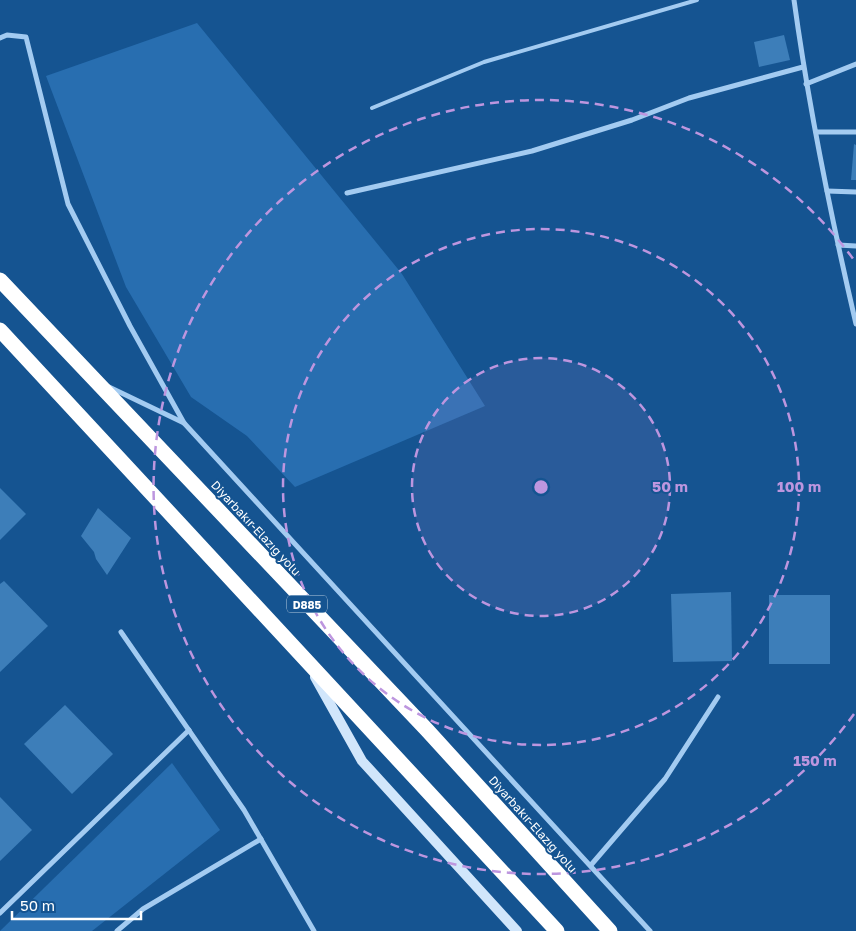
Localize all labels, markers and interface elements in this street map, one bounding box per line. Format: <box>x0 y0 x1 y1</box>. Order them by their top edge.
street label: Diyarbakır-Elazığ yolu <box>208 477 304 579</box>
text: 50 m <box>652 477 688 495</box>
text: 100 m <box>777 477 821 495</box>
centre of rings <box>532 478 550 496</box>
road number: D885 <box>287 596 327 612</box>
text: 150 m <box>793 751 837 769</box>
street label: Diyarbakır-Elazığ yolu <box>486 773 580 875</box>
scale bar <box>12 888 141 920</box>
text: 50 m <box>20 896 55 914</box>

